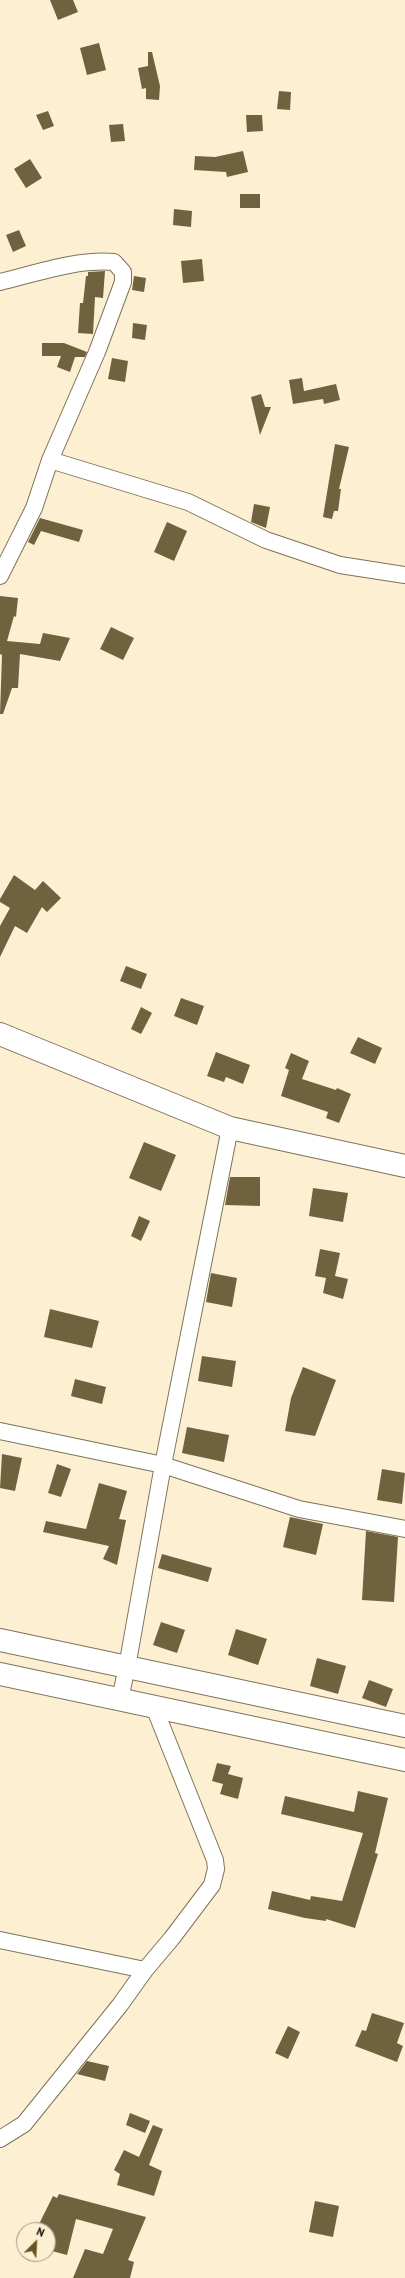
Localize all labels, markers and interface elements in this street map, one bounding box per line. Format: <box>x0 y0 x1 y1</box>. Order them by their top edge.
north arrow <box>16 2222 56 2262</box>
text: N <box>34 2224 47 2240</box>

